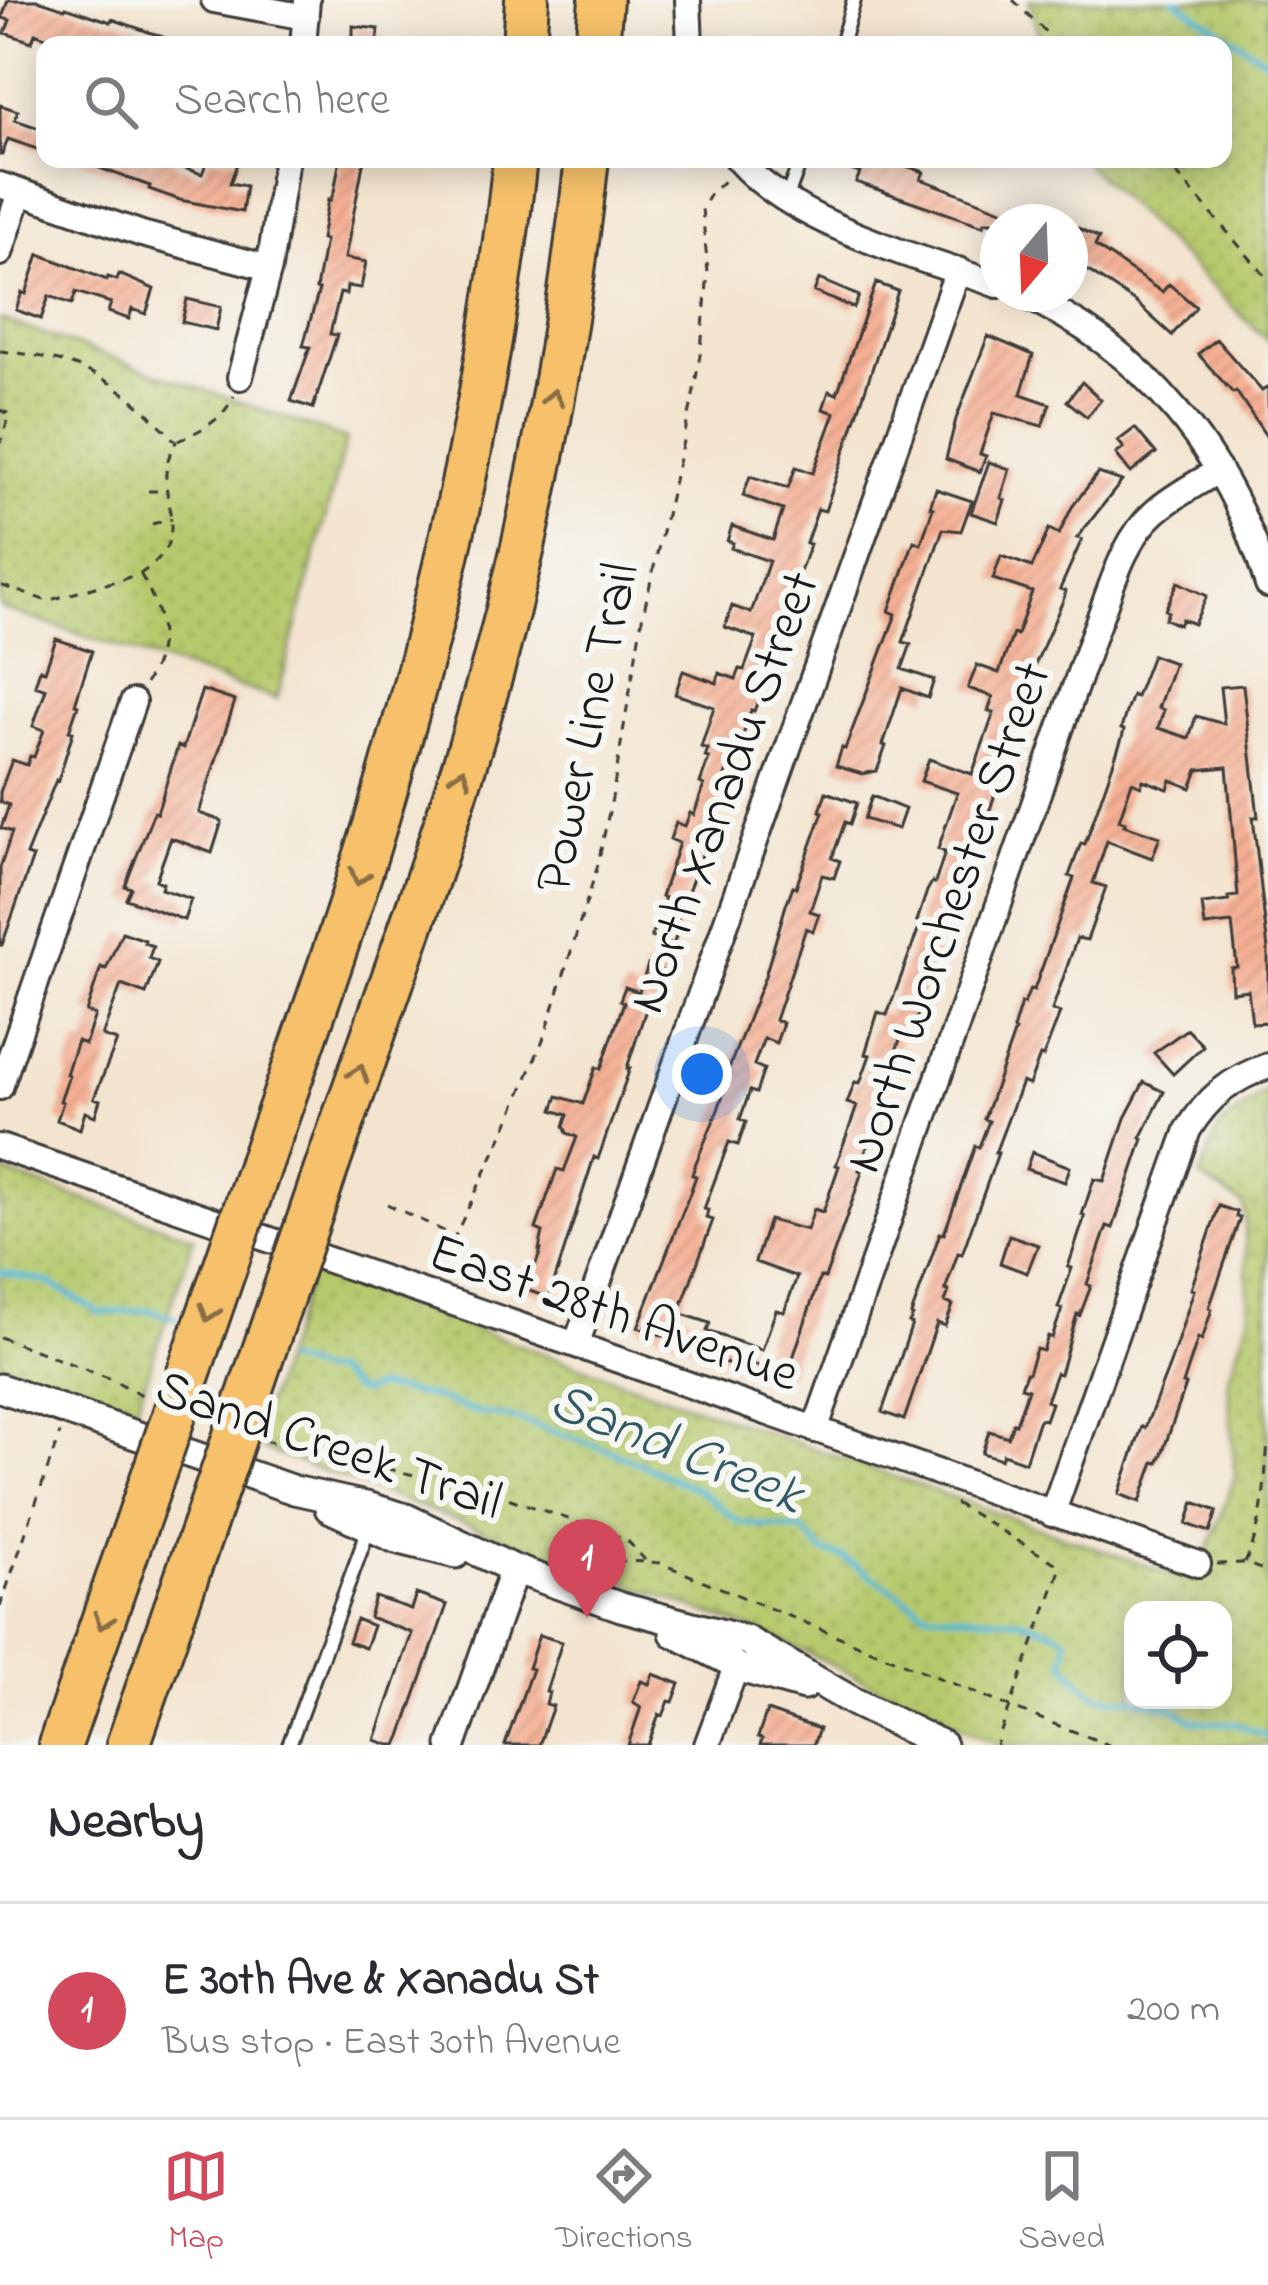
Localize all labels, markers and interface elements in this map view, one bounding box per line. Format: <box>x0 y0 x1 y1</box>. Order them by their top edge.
search box <box>36 36 1232 168</box>
icon: search <box>78 69 144 135</box>
text: Search here <box>174 69 390 135</box>
north arrow <box>980 204 1088 312</box>
one-way arrow <box>540 388 565 408</box>
street label: Power Line Trail <box>517 556 663 901</box>
street label: North Xanadu Street <box>610 561 843 1025</box>
street label: North Worchester Street <box>827 652 1075 1184</box>
one-way arrow <box>446 766 471 787</box>
one-way arrow <box>348 866 373 887</box>
your location <box>672 1044 732 1104</box>
one-way arrow <box>345 1064 369 1085</box>
street label: East 28th Avenue <box>417 1216 809 1416</box>
one-way arrow <box>199 1301 223 1322</box>
street label: Sand Creek Trail <box>144 1352 512 1543</box>
water label: Sand Creek <box>536 1363 817 1540</box>
pin: 1 <box>548 1519 626 1618</box>
map controls <box>1124 1601 1232 1709</box>
button: locate <box>1124 1601 1232 1709</box>
one-way arrow <box>93 1610 117 1631</box>
text: Nearby <box>48 1786 204 1861</box>
text: E 30th Ave & Xanadu St <box>162 1949 599 2015</box>
text: 1 <box>81 1982 93 2039</box>
text: 200 m <box>1127 1982 1220 2039</box>
text: Bus stop · East 30th Avenue <box>162 2015 621 2072</box>
tab: Map <box>163 2143 229 2263</box>
tab: Directions <box>555 2143 692 2263</box>
tab: Saved <box>1019 2143 1105 2263</box>

